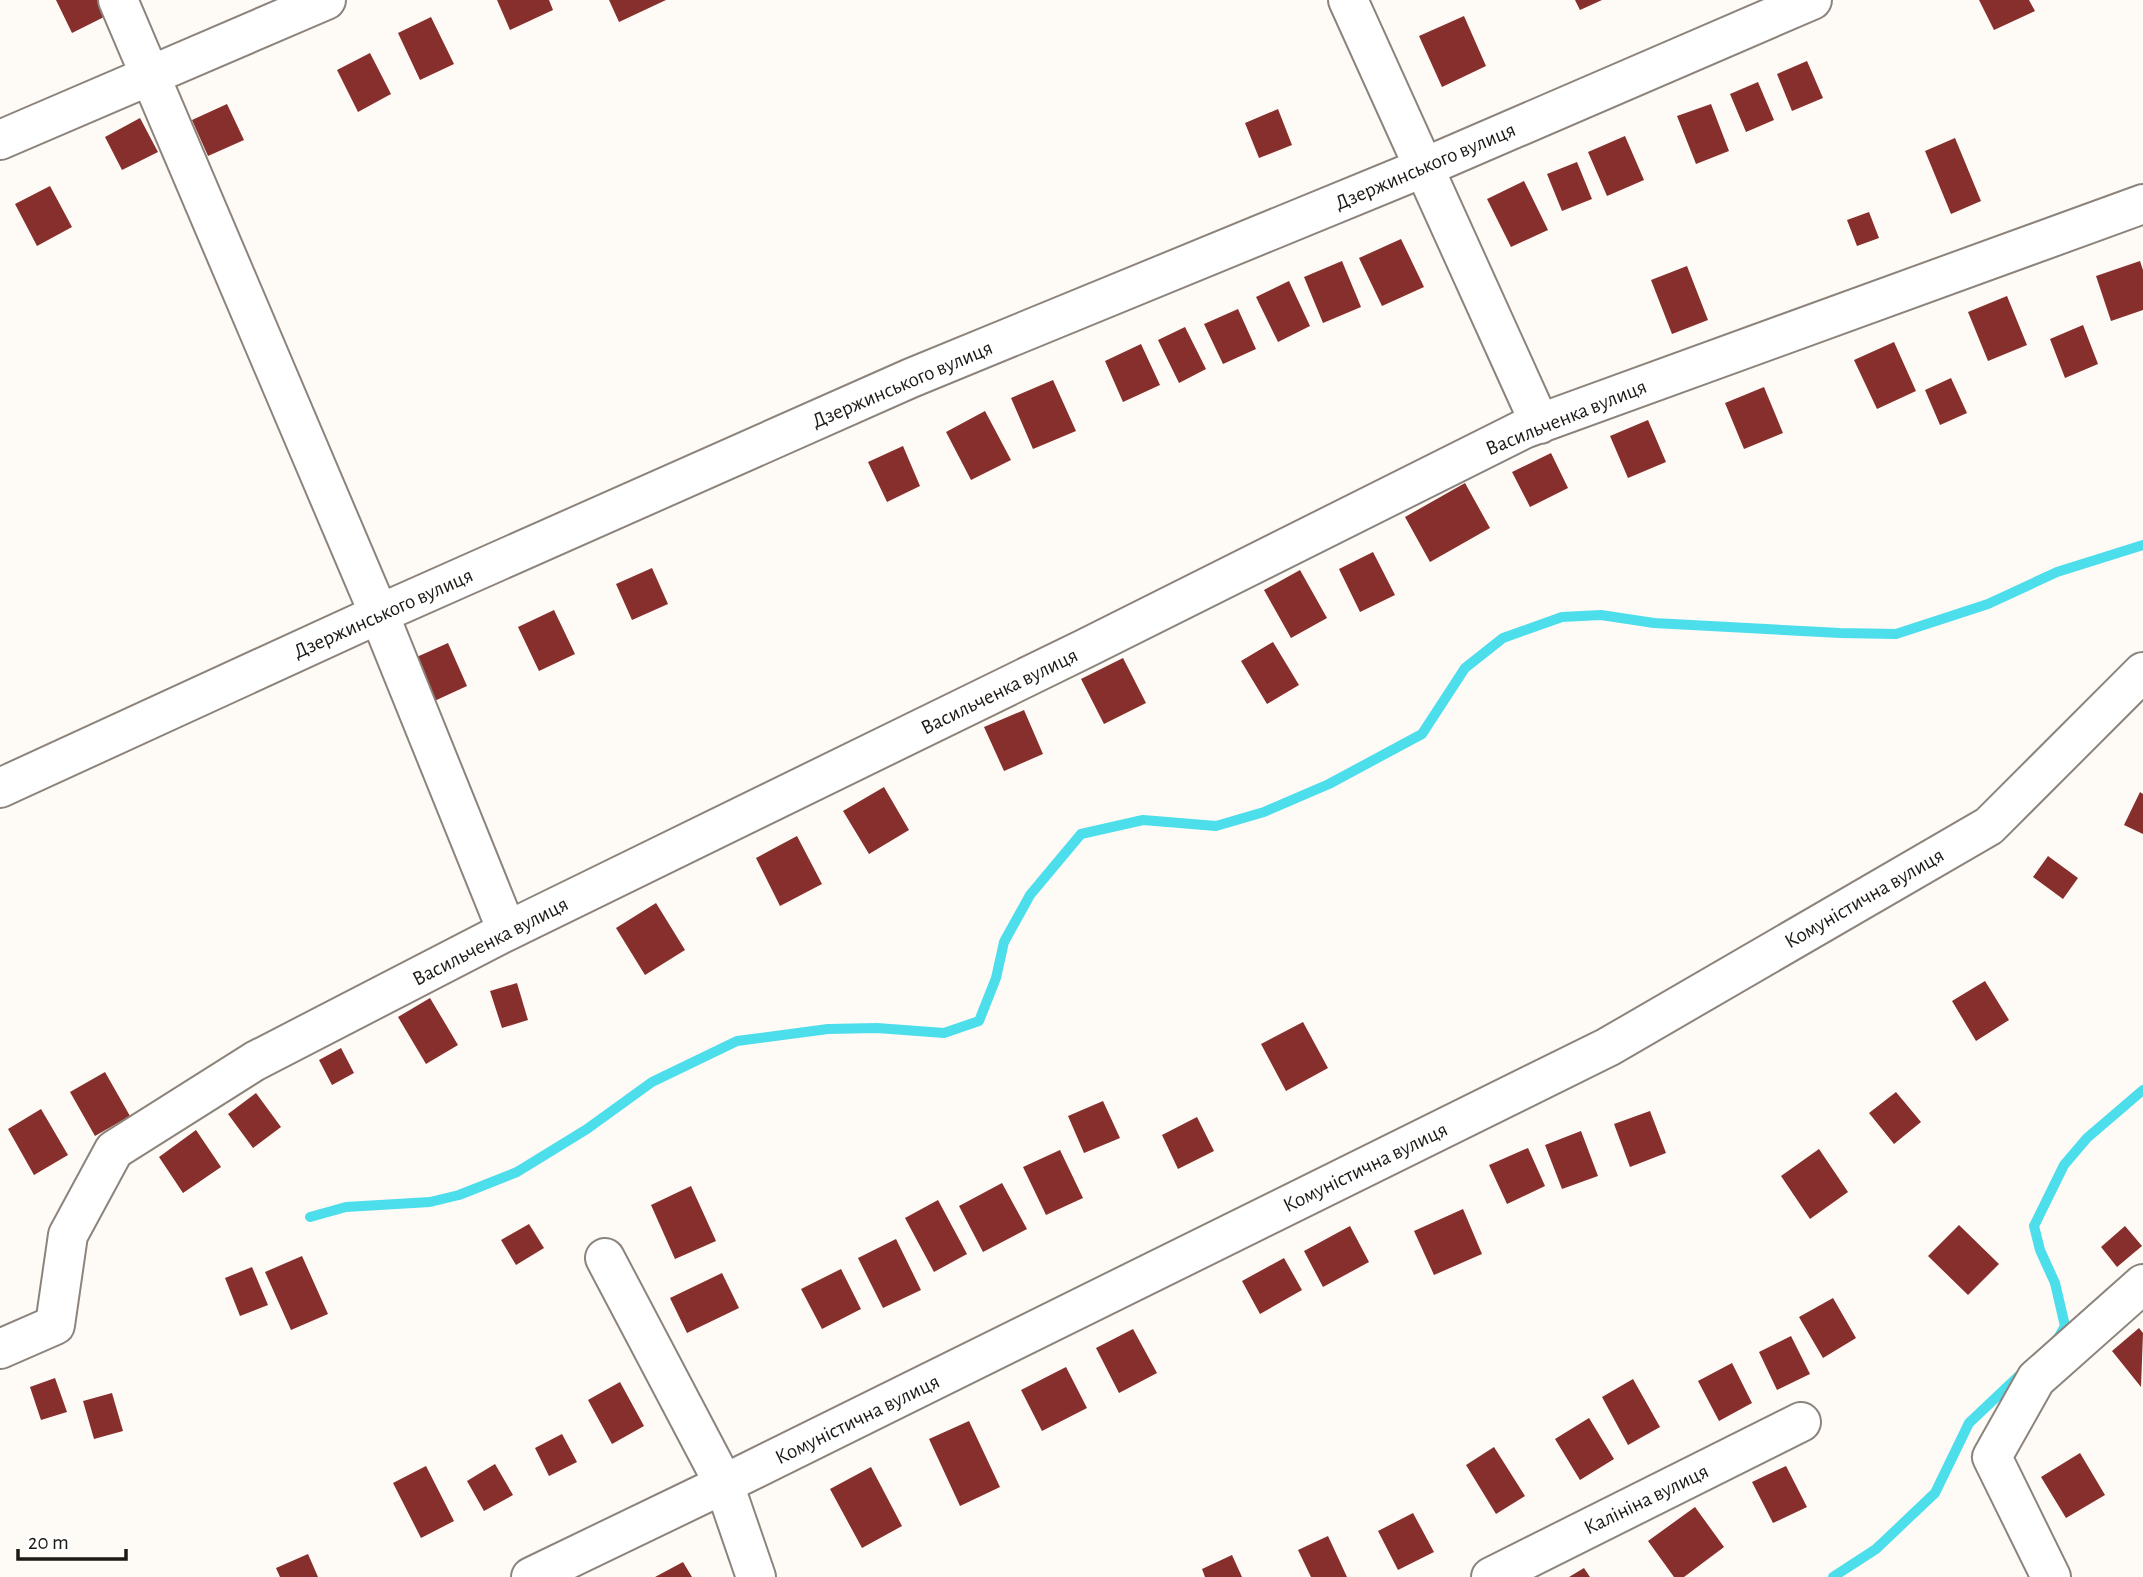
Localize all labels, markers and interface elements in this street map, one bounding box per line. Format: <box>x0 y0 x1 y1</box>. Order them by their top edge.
street label: Дзержинського вулиця <box>1332 119 1519 214</box>
street label: Дзержинського вулиця <box>809 337 996 432</box>
street label: Васильченка вулиця <box>1483 376 1650 459</box>
street label: Дзержинського вулиця <box>290 564 476 663</box>
street label: Васильченка вулиця <box>917 644 1081 739</box>
street label: Комуністична вулиця <box>1781 844 1947 953</box>
street label: Васильченка вулиця <box>409 893 571 990</box>
street label: Комуністична вулиця <box>1280 1119 1451 1216</box>
street label: Комуністична вулиця <box>772 1371 943 1468</box>
street label: Калініна вулиця <box>1581 1460 1712 1539</box>
scale bar <box>18 1518 126 1562</box>
text: 20 m <box>28 1532 69 1553</box>

